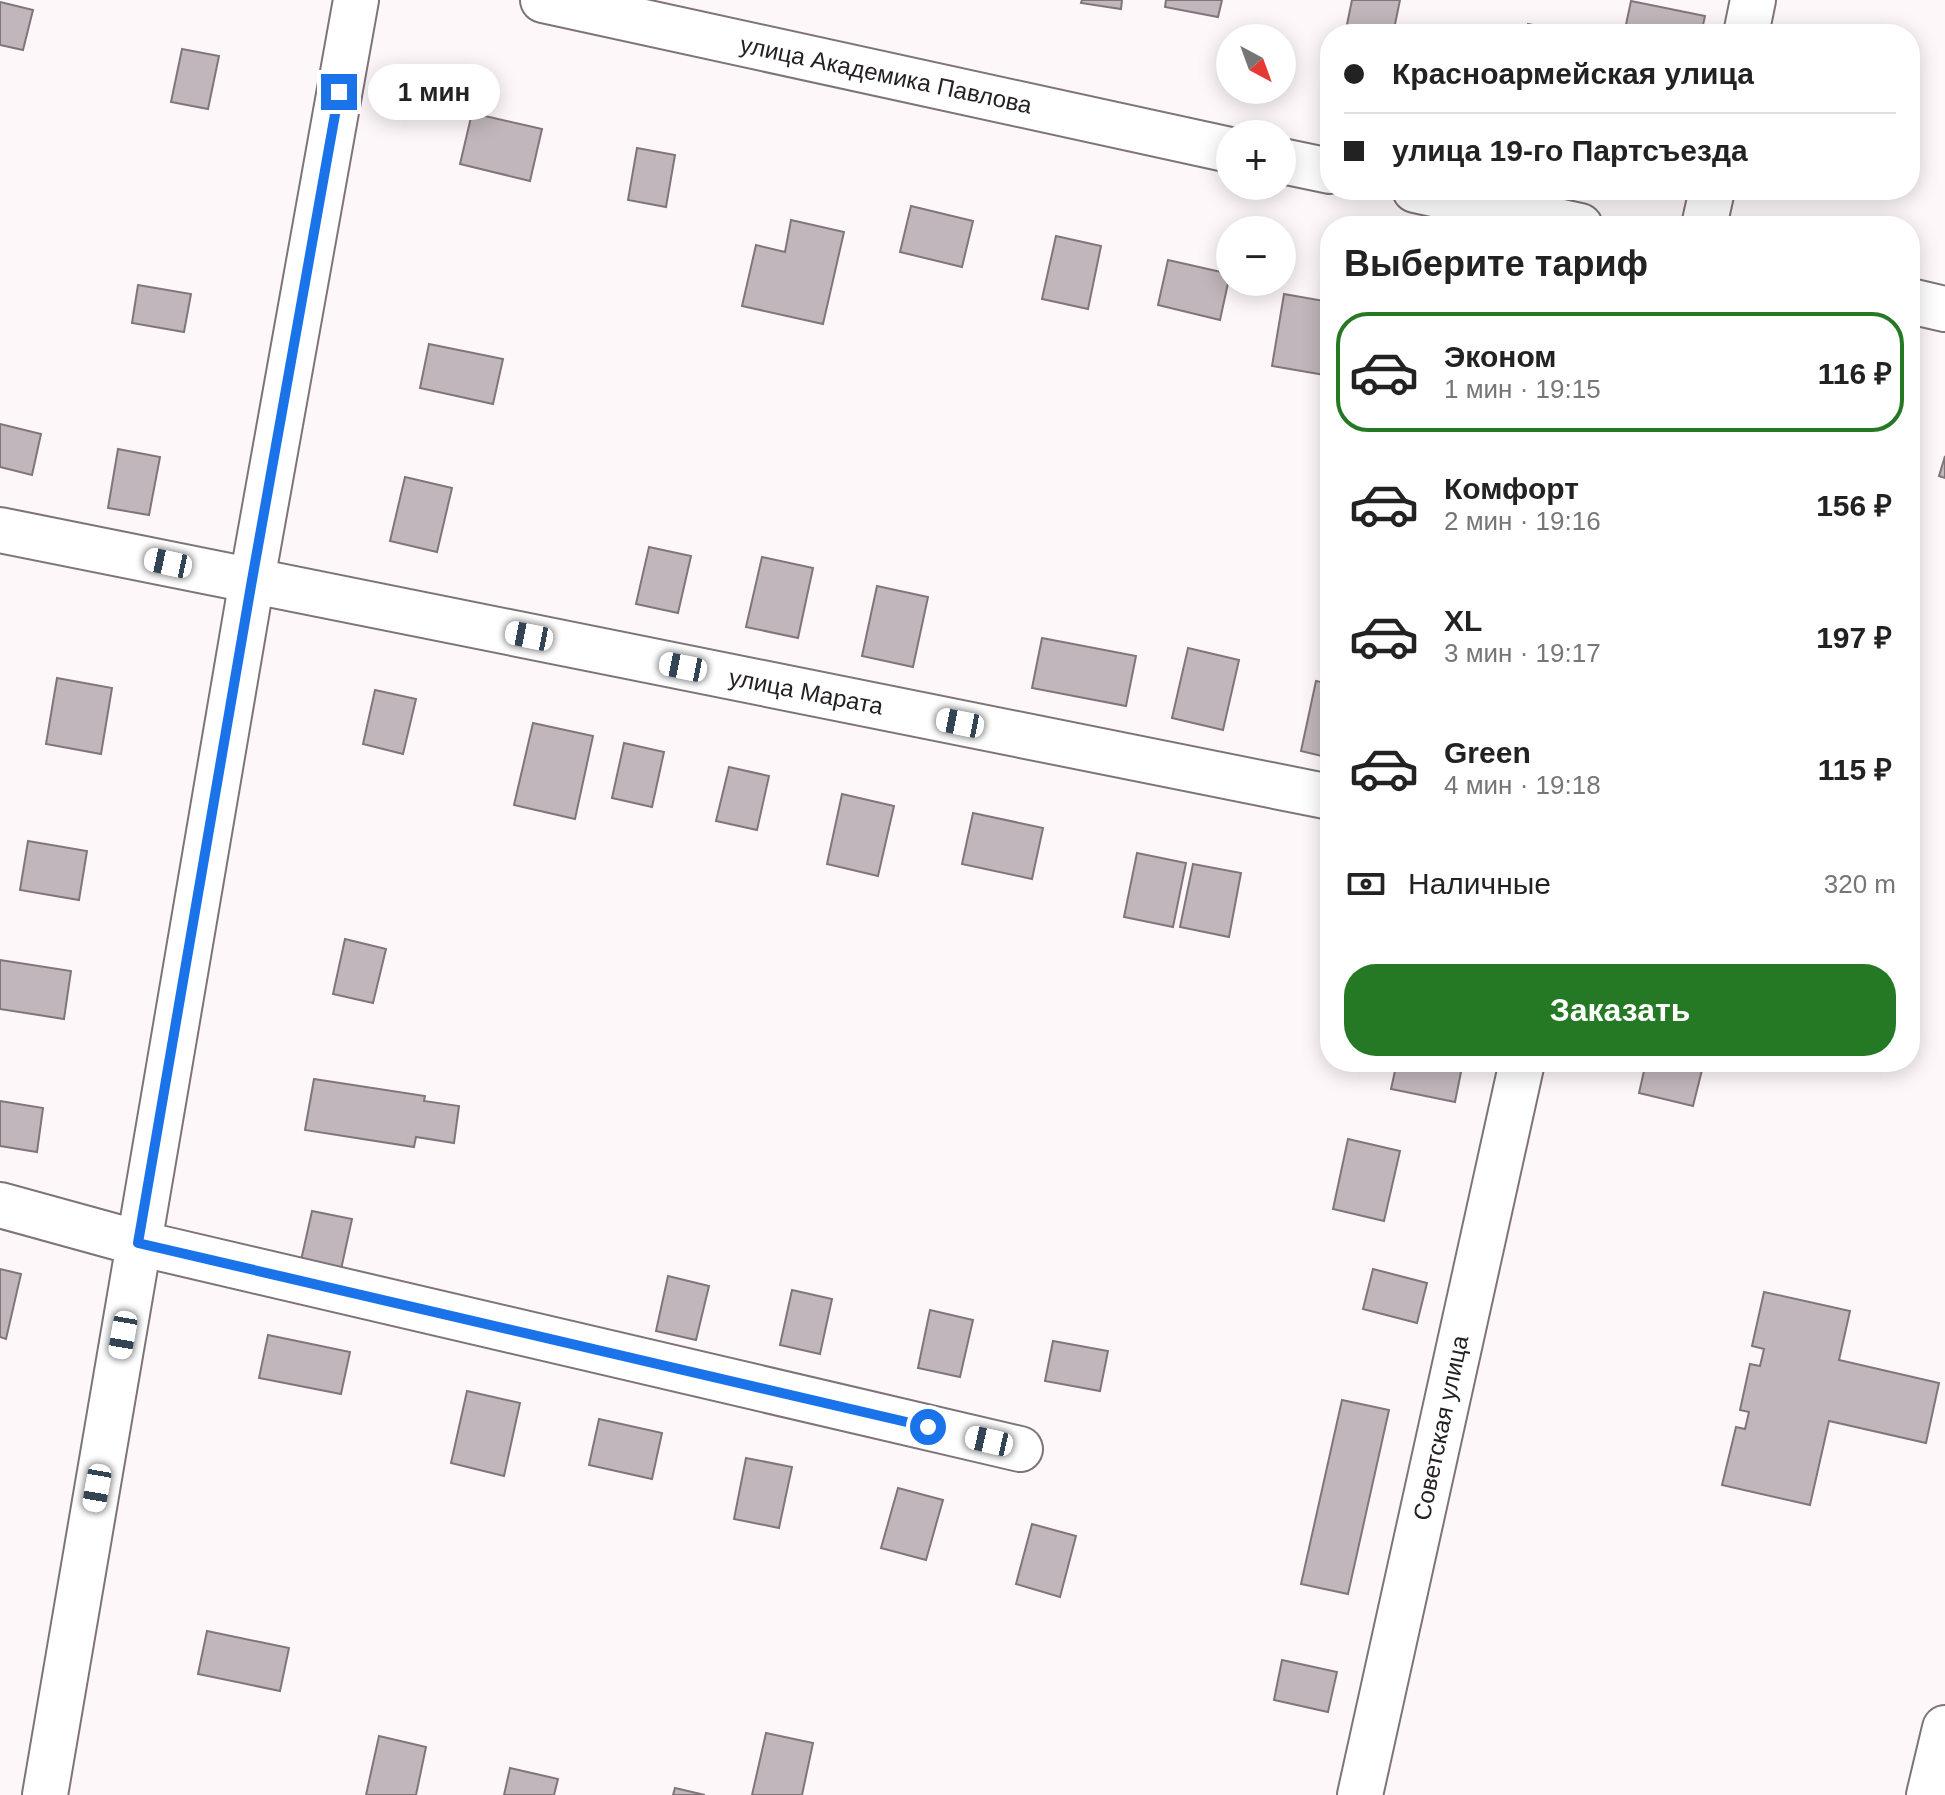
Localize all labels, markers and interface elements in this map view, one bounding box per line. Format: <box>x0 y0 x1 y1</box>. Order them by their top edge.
north arrow <box>1216 24 1296 104</box>
map controls <box>1216 24 1296 296</box>
street label: улица Академика Павлова <box>738 30 1035 119</box>
text: Красноармейская улица <box>1392 57 1754 90</box>
callout: 1 мин <box>367 64 499 120</box>
route end <box>321 74 357 110</box>
text: 1 мин <box>398 77 470 107</box>
button: + <box>1216 120 1296 200</box>
text: улица 19-го Партсъезда <box>1392 134 1748 167</box>
button: − <box>1216 216 1296 296</box>
text: Выберите тариф <box>1344 243 1648 284</box>
icon: car <box>1348 336 1420 408</box>
text: Эконом <box>1444 340 1557 373</box>
text: 116 ₽ <box>1818 357 1892 390</box>
text: 1 мин · 19:15 <box>1444 374 1601 404</box>
icon: car <box>1348 468 1420 540</box>
text: Комфорт <box>1444 472 1579 505</box>
text: 156 ₽ <box>1816 489 1892 522</box>
text: 2 мин · 19:16 <box>1444 506 1601 536</box>
car <box>142 546 194 580</box>
icon: car <box>1348 600 1420 672</box>
text: XL <box>1444 604 1482 637</box>
car <box>503 620 555 652</box>
text: 197 ₽ <box>1816 621 1892 654</box>
text: 3 мин · 19:17 <box>1444 638 1601 668</box>
car <box>657 651 709 683</box>
street label: улица Марата <box>727 663 886 720</box>
car <box>934 707 986 739</box>
icon: car <box>1348 732 1420 804</box>
text: Green <box>1444 736 1531 769</box>
text: 115 ₽ <box>1818 753 1892 786</box>
text: 4 мин · 19:18 <box>1444 770 1601 800</box>
icon: cash <box>1344 862 1388 906</box>
text: Наличные <box>1408 867 1551 900</box>
text: 320 m <box>1824 869 1896 899</box>
button: Заказать <box>1344 964 1896 1056</box>
car <box>107 1309 139 1361</box>
street label: Советская улица <box>1408 1332 1473 1523</box>
route start <box>910 1409 946 1445</box>
car <box>963 1424 1015 1458</box>
car <box>81 1462 113 1514</box>

